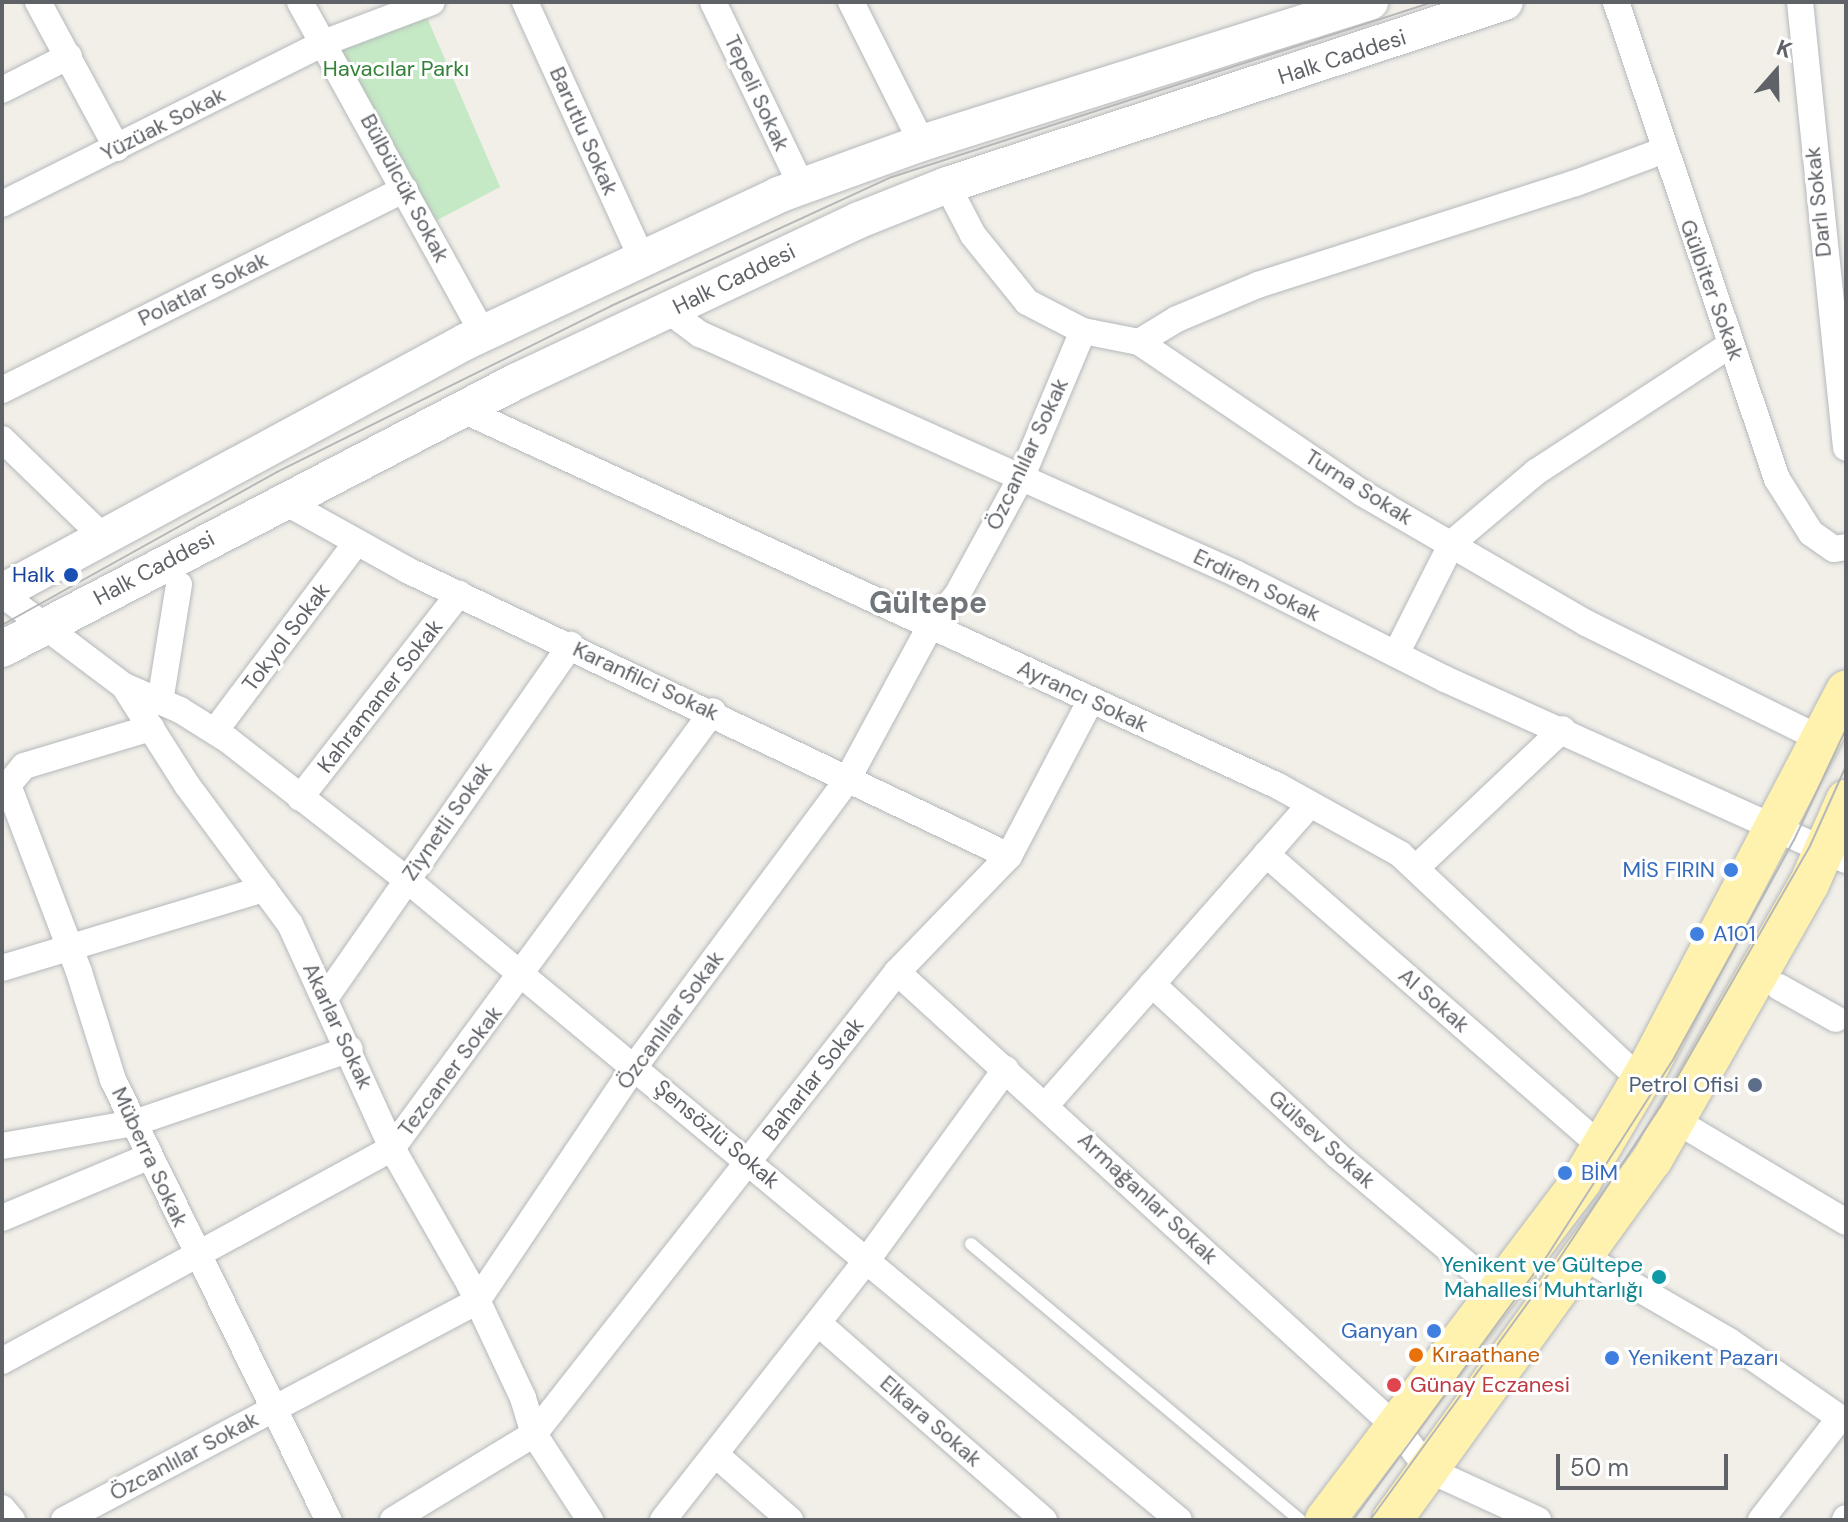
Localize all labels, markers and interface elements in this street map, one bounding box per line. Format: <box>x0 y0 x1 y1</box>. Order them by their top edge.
street label: Halk Caddesi <box>1275 24 1409 90</box>
street label: Tepeli Sokak <box>719 31 795 155</box>
north arrow <box>1736 32 1816 112</box>
text: K <box>1773 33 1796 65</box>
park label: Havacılar Parkı <box>323 56 469 82</box>
street label: Barutlu Sokak <box>544 63 624 199</box>
street label: Yüzüak Sokak <box>96 81 230 167</box>
street label: Bülbülcük Sokak <box>355 109 455 267</box>
street label: Darlı Sokak <box>1799 146 1837 258</box>
street label: Gülbiter Sokak <box>1674 216 1750 364</box>
street label: Halk Caddesi <box>668 238 800 320</box>
street label: Polatlar Sokak <box>134 246 272 332</box>
street label: Özcanlılar Sokak <box>980 374 1074 534</box>
street label: Turna Sokak <box>1300 443 1418 531</box>
street label: Halk Caddesi <box>89 525 219 611</box>
street label: Erdiren Sokak <box>1189 543 1325 627</box>
place label: Halk <box>12 562 55 588</box>
marker: Halk <box>62 566 80 584</box>
street label: Tokyol Sokak <box>237 577 335 697</box>
district label: Gültepe <box>869 585 987 621</box>
street label: Kahramaner Sokak <box>312 614 448 778</box>
street label: Karanfilci Sokak <box>569 636 723 726</box>
street label: Ayrancı Sokak <box>1013 654 1153 738</box>
street label: Ziynetli Sokak <box>396 757 498 885</box>
place label: MİS FIRIN <box>1622 857 1715 883</box>
marker: MİS FIRIN <box>1722 861 1740 879</box>
place label: A101 <box>1713 921 1756 947</box>
marker: A101 <box>1688 925 1706 943</box>
street label: Özcanlılar Sokak <box>611 946 729 1094</box>
street label: Akarlar Sokak <box>297 959 379 1093</box>
street label: Al Sokak <box>1393 962 1475 1038</box>
street label: Tezcaner Sokak <box>392 1001 508 1141</box>
street label: Baharlar Sokak <box>757 1012 869 1146</box>
place label: Petrol Ofisi <box>1629 1072 1739 1098</box>
street label: Şensözlü Sokak <box>649 1074 785 1194</box>
marker: Petrol Ofisi <box>1746 1076 1764 1094</box>
street label: Müberra Sokak <box>106 1083 194 1231</box>
street label: Gülsev Sokak <box>1263 1084 1381 1194</box>
street label: Armağanlar Sokak <box>1072 1126 1224 1270</box>
place label: BİM <box>1581 1160 1618 1186</box>
marker: BİM <box>1556 1164 1574 1182</box>
place label: Yenikent ve Gültepe Mahallesi Muhtarlığı <box>1441 1251 1643 1302</box>
marker: Yenikent ve Gültepe Mahallesi Muhtarlığı <box>1650 1268 1668 1286</box>
place label: Ganyan <box>1341 1318 1418 1344</box>
marker: Ganyan <box>1425 1322 1443 1340</box>
place label: Kıraathane <box>1432 1342 1540 1368</box>
place label: Yenikent Pazarı <box>1628 1345 1778 1371</box>
marker: Kıraathane <box>1407 1346 1425 1364</box>
marker: Yenikent Pazarı <box>1603 1349 1621 1367</box>
street label: Elkara Sokak <box>875 1370 987 1472</box>
place label: Günay Eczanesi <box>1410 1372 1570 1398</box>
marker: Günay Eczanesi <box>1385 1376 1403 1394</box>
street label: Özcanlılar Sokak <box>105 1406 263 1506</box>
scale bar <box>1560 1438 1732 1488</box>
text: 50 m <box>1570 1452 1629 1483</box>

